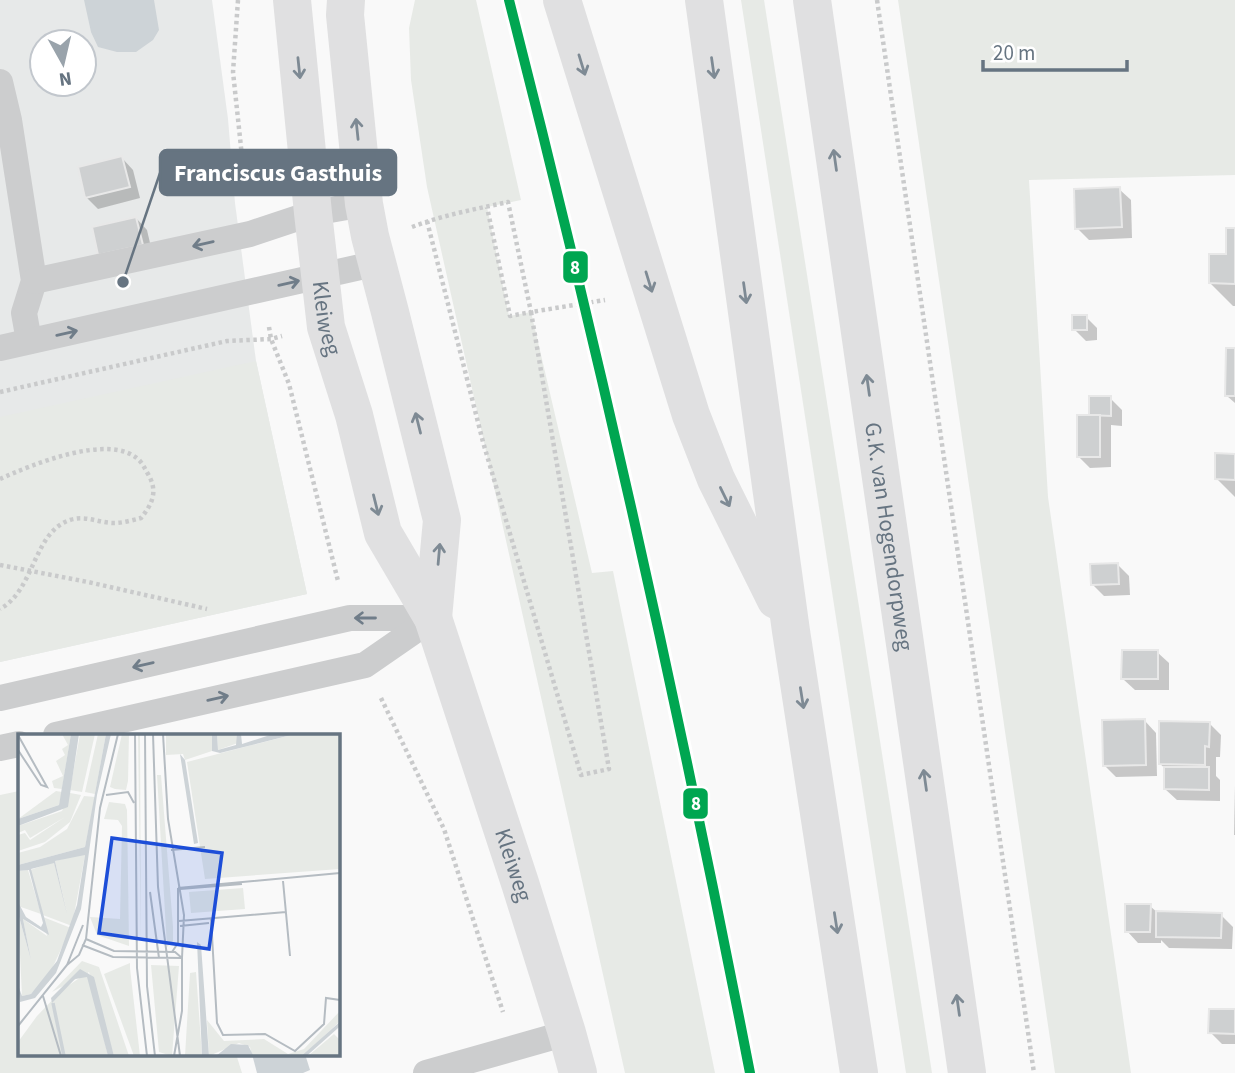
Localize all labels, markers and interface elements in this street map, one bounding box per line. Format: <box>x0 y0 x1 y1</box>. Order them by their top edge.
north arrow <box>28 28 98 98</box>
scale bar <box>983 28 1126 72</box>
text: 20 m <box>993 38 1035 68</box>
one-way arrow <box>576 54 589 76</box>
one-way arrow <box>293 56 306 79</box>
one-way arrow <box>707 56 720 78</box>
text: N <box>57 64 73 93</box>
one-way arrow <box>350 119 363 141</box>
one-way arrow <box>828 149 841 172</box>
callout: Franciscus Gasthuis <box>160 150 396 195</box>
text: Franciscus Gasthuis <box>174 156 382 191</box>
one-way arrow <box>192 238 215 252</box>
line badge: 8 <box>562 250 589 284</box>
text: 8 <box>570 255 580 282</box>
one-way arrow <box>644 271 657 293</box>
one-way arrow <box>277 276 299 289</box>
street label: Kleiweg <box>304 279 350 360</box>
one-way arrow <box>738 281 751 304</box>
one-way arrow <box>55 326 78 339</box>
one-way arrow <box>861 375 874 397</box>
one-way arrow <box>411 413 424 435</box>
street label: G.K. van Hogendorpweg <box>856 420 922 653</box>
one-way arrow <box>718 486 732 507</box>
one-way arrow <box>370 493 383 516</box>
one-way arrow <box>433 543 446 565</box>
one-way arrow <box>353 611 376 625</box>
one-way arrow <box>132 659 155 673</box>
one-way arrow <box>795 686 808 709</box>
one-way arrow <box>206 691 229 704</box>
inset map <box>18 734 340 1056</box>
one-way arrow <box>918 769 931 792</box>
line badge: 8 <box>682 787 709 820</box>
text: 8 <box>691 791 701 818</box>
street label: Kleiweg <box>486 824 541 906</box>
one-way arrow <box>830 911 843 934</box>
one-way arrow <box>951 995 964 1017</box>

